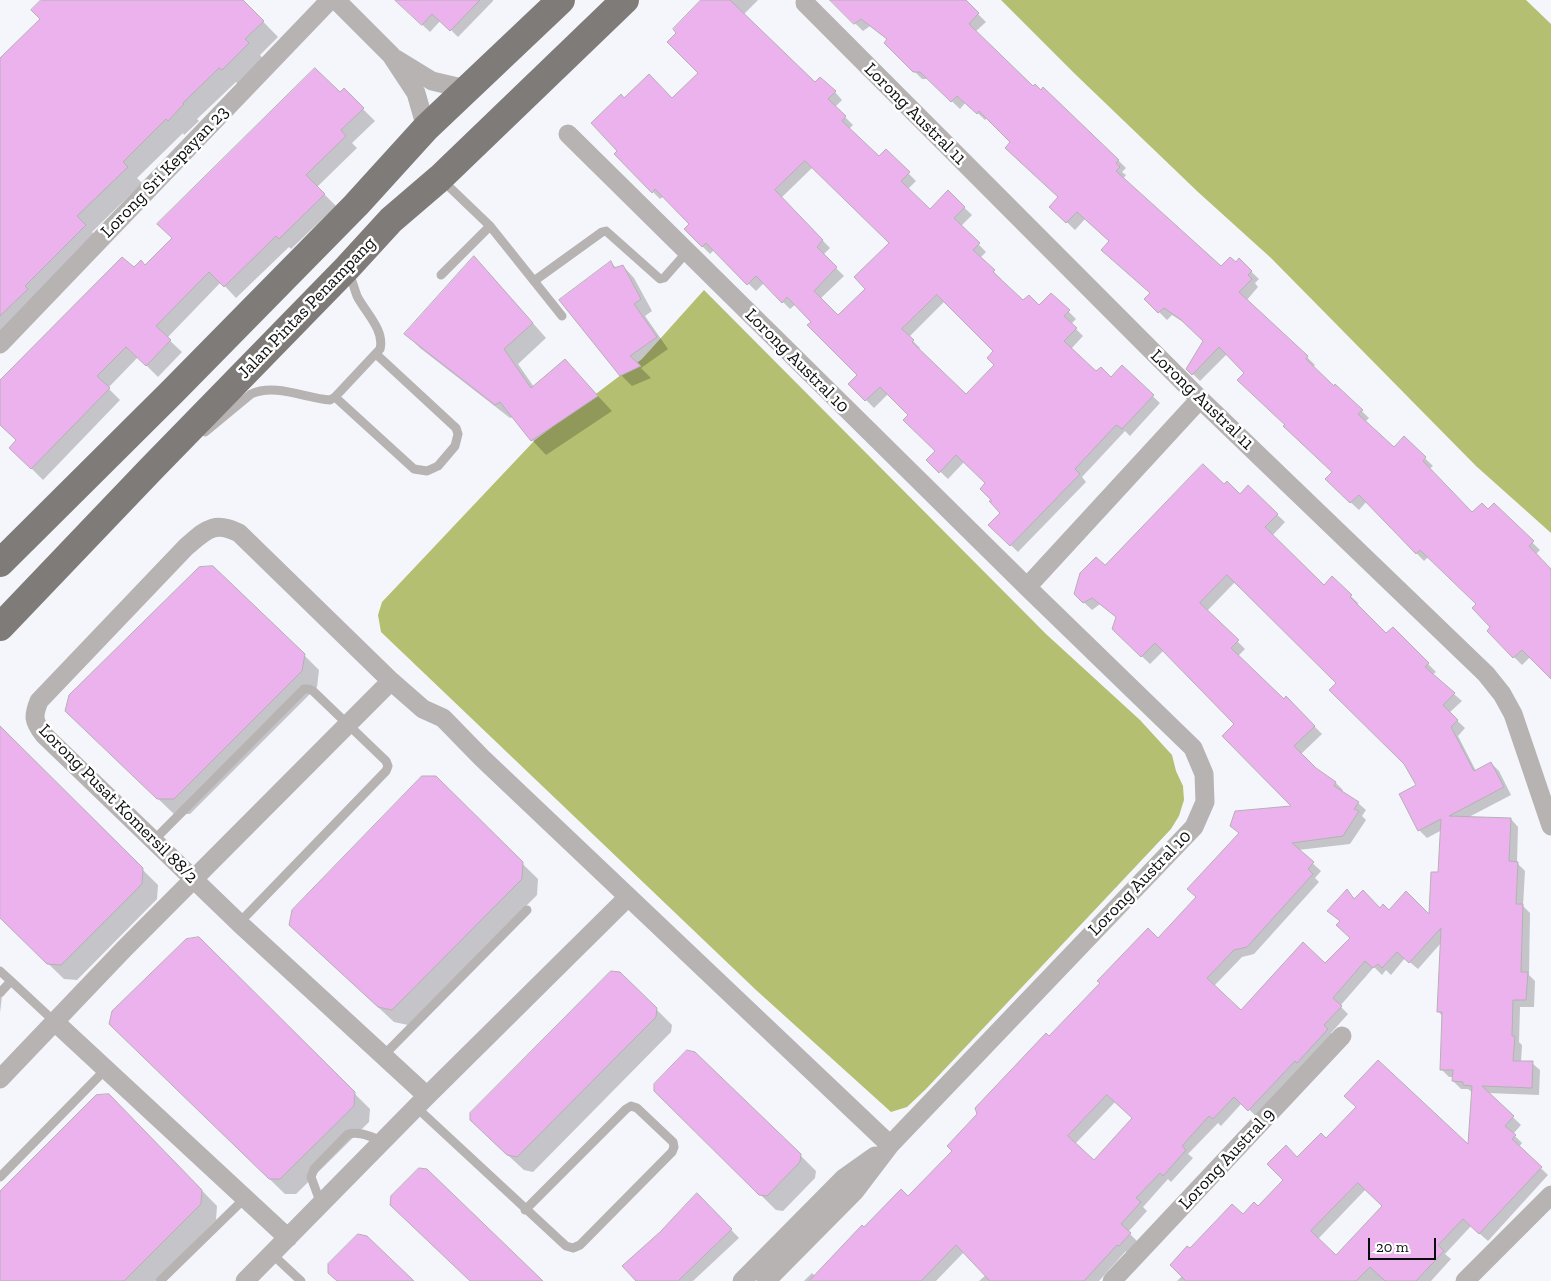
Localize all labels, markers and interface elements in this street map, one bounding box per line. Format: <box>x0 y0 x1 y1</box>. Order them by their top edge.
street label: Lorong Austral 11 <box>860 59 970 169</box>
street label: Lorong Sri Kepayan 23 <box>97 102 233 242</box>
street label: Jalan Pintas Penampang <box>234 233 380 383</box>
street label: Lorong Austral 10 <box>740 304 854 418</box>
street label: Lorong Austral 11 <box>1146 345 1258 455</box>
street label: Lorong Pusat Komersil 88/2 <box>34 720 202 888</box>
street label: Lorong Austral 10 <box>1084 826 1196 940</box>
street label: Lorong Austral 9 <box>1174 1104 1280 1214</box>
scale bar <box>1371 1228 1438 1260</box>
text: 20 m <box>1376 1238 1409 1256</box>

